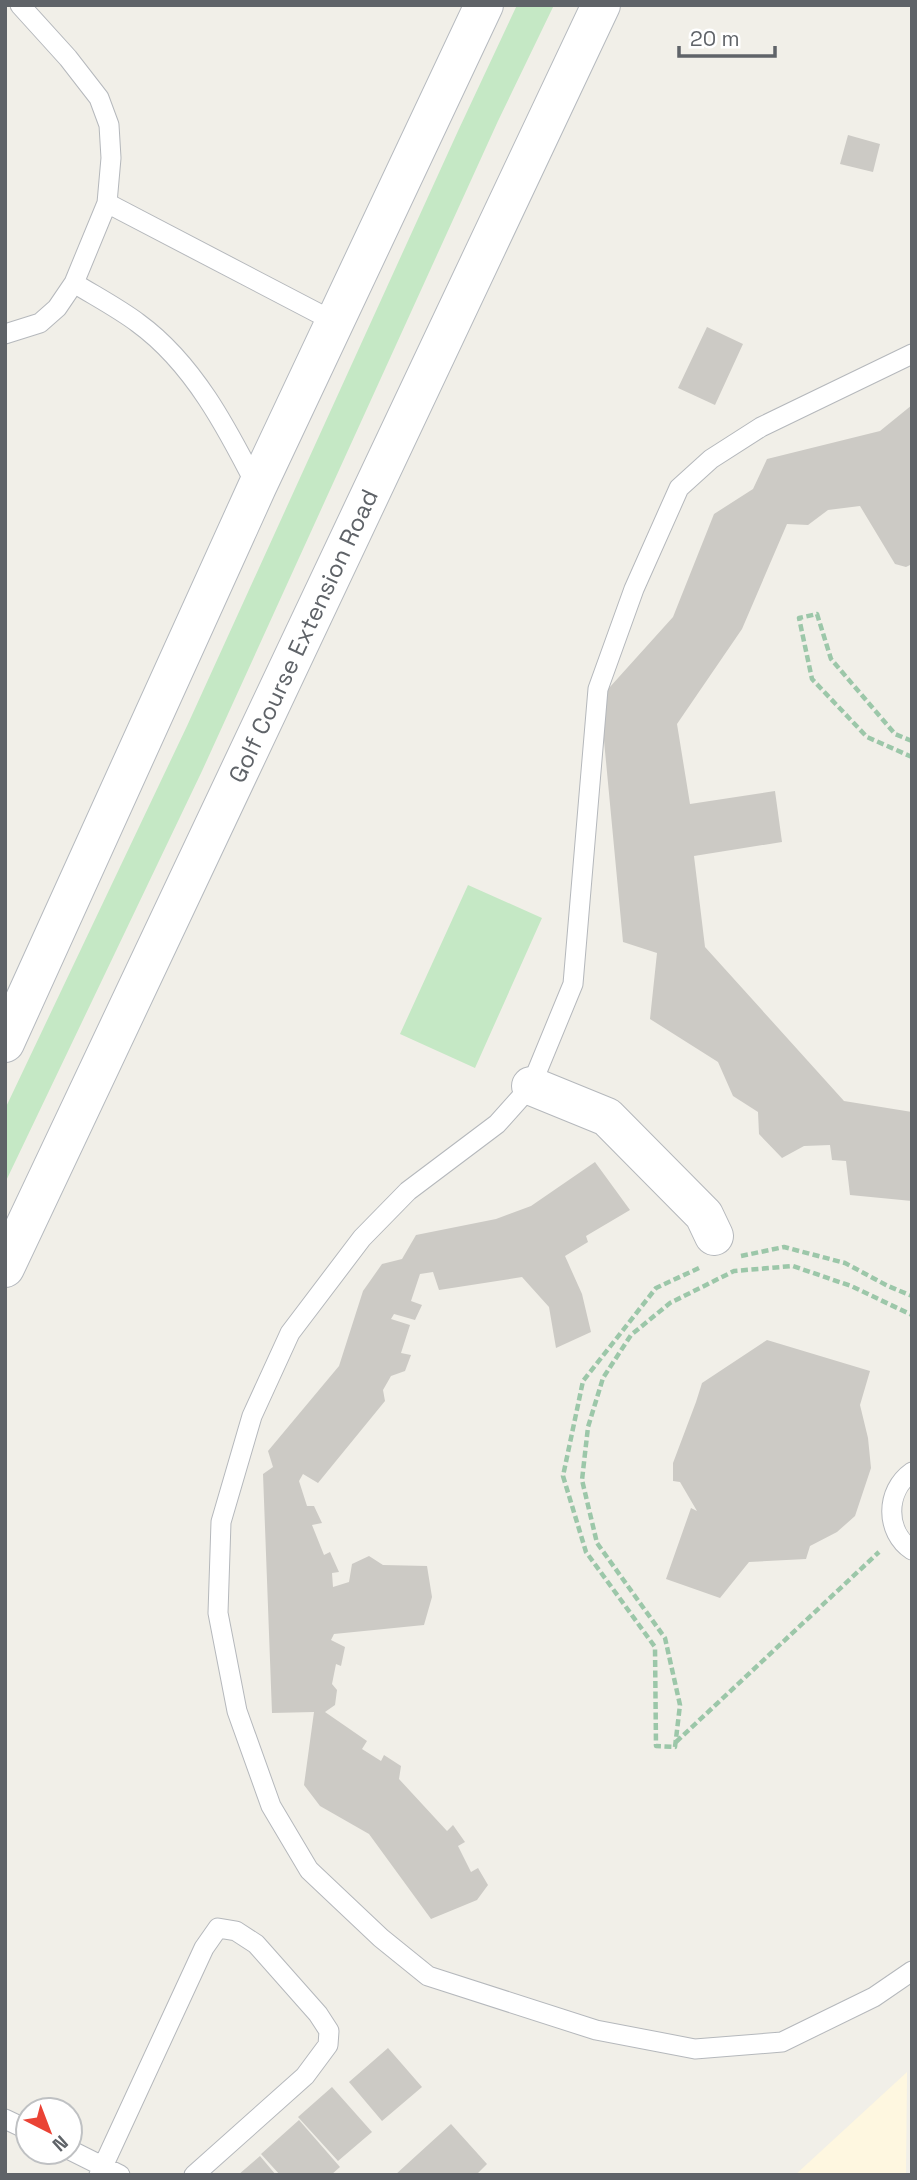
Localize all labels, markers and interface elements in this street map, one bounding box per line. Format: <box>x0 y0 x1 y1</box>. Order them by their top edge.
scale bar <box>679 14 775 58</box>
text: 20 m <box>690 25 740 52</box>
street label: Golf Course Extension Road <box>221 484 385 788</box>
north arrow <box>14 2096 84 2166</box>
text: N <box>47 2130 73 2157</box>

